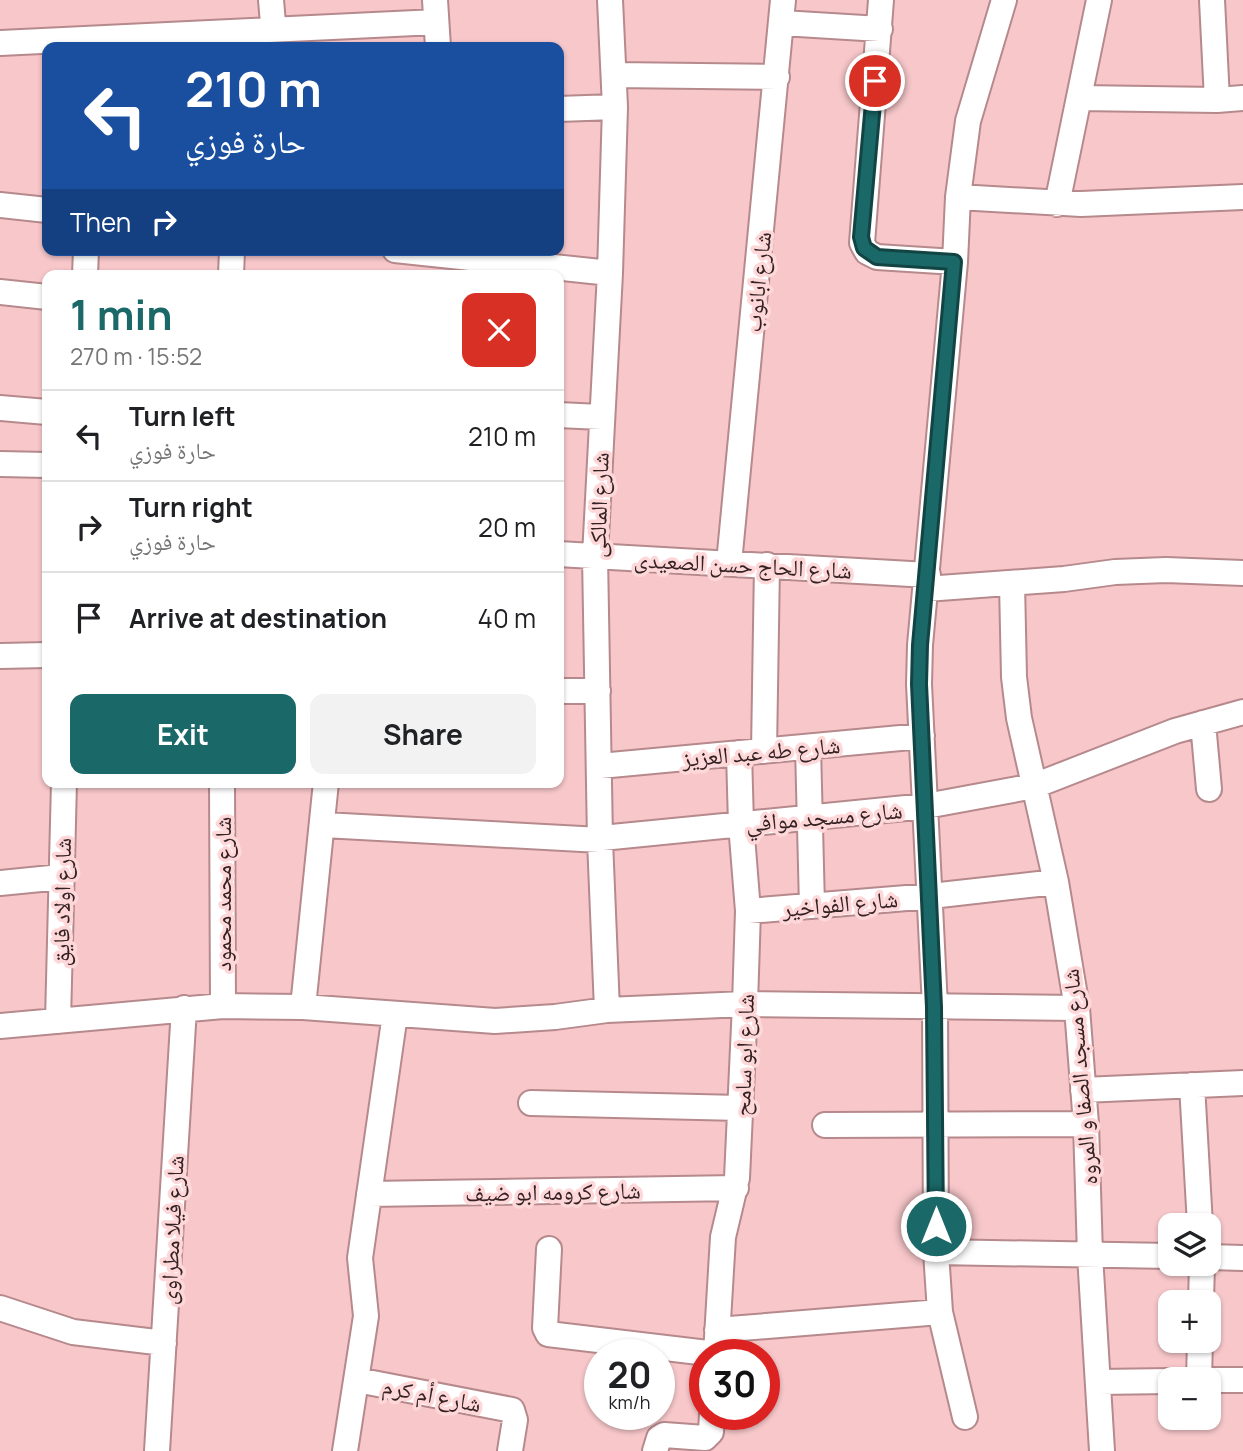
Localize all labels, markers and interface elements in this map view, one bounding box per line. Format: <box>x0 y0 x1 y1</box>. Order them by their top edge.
pin <box>845 51 905 111</box>
text: 210 m <box>185 55 322 122</box>
icon: arrive <box>856 62 894 100</box>
icon: left <box>70 70 161 161</box>
text: حارة فوزي <box>185 119 306 163</box>
icon: right <box>145 203 183 241</box>
text: Then <box>70 204 131 240</box>
street label: شارع ابانوب <box>736 230 778 334</box>
text: 1 min <box>70 285 173 343</box>
button: close <box>462 293 536 367</box>
text: 270 m · 15:52 <box>70 340 202 372</box>
text: Turn left <box>129 398 236 434</box>
icon: left <box>70 417 108 455</box>
text: 210 m <box>468 418 536 454</box>
text: حارة فوزي <box>129 434 216 466</box>
street label: شارع المالكى <box>580 452 616 558</box>
text: Turn right <box>129 489 253 525</box>
icon: right <box>70 508 108 546</box>
text: 20 m <box>478 509 536 545</box>
text: حارة فوزي <box>129 525 216 557</box>
street label: شارع الحاج حسن الصعيدى <box>633 542 853 586</box>
icon: arrive <box>70 599 108 637</box>
text: Arrive at destination <box>129 600 387 636</box>
text: 40 m <box>478 600 536 636</box>
button: Exit <box>70 694 296 774</box>
button: Share <box>310 694 536 774</box>
street label: شارع طه عبد العزيز <box>680 728 841 774</box>
street label: شارع مسجد موافي <box>744 793 904 843</box>
street label: شارع محمد محمود <box>206 817 238 971</box>
street label: شارع اولاد فايق <box>44 837 78 967</box>
street label: شارع الفواخير <box>780 882 899 924</box>
street label: شارع مسجد الصفا و المروه <box>1054 967 1104 1187</box>
street label: شارع ابو سامح <box>725 993 761 1117</box>
street label: شارع فيلا مطراوى <box>151 1154 191 1306</box>
street label: شارع كرومه ابو ضيف <box>465 1173 641 1209</box>
position arrow <box>899 1189 973 1263</box>
map controls <box>1158 1213 1221 1430</box>
button: layers <box>1158 1213 1221 1276</box>
button: + <box>1158 1290 1221 1353</box>
speed limit sign: 30 <box>689 1339 780 1430</box>
text: 20 <box>608 1351 651 1399</box>
button: − <box>1158 1367 1221 1430</box>
street label: شارع أم كرم <box>380 1369 484 1420</box>
text: km/h <box>609 1390 650 1414</box>

